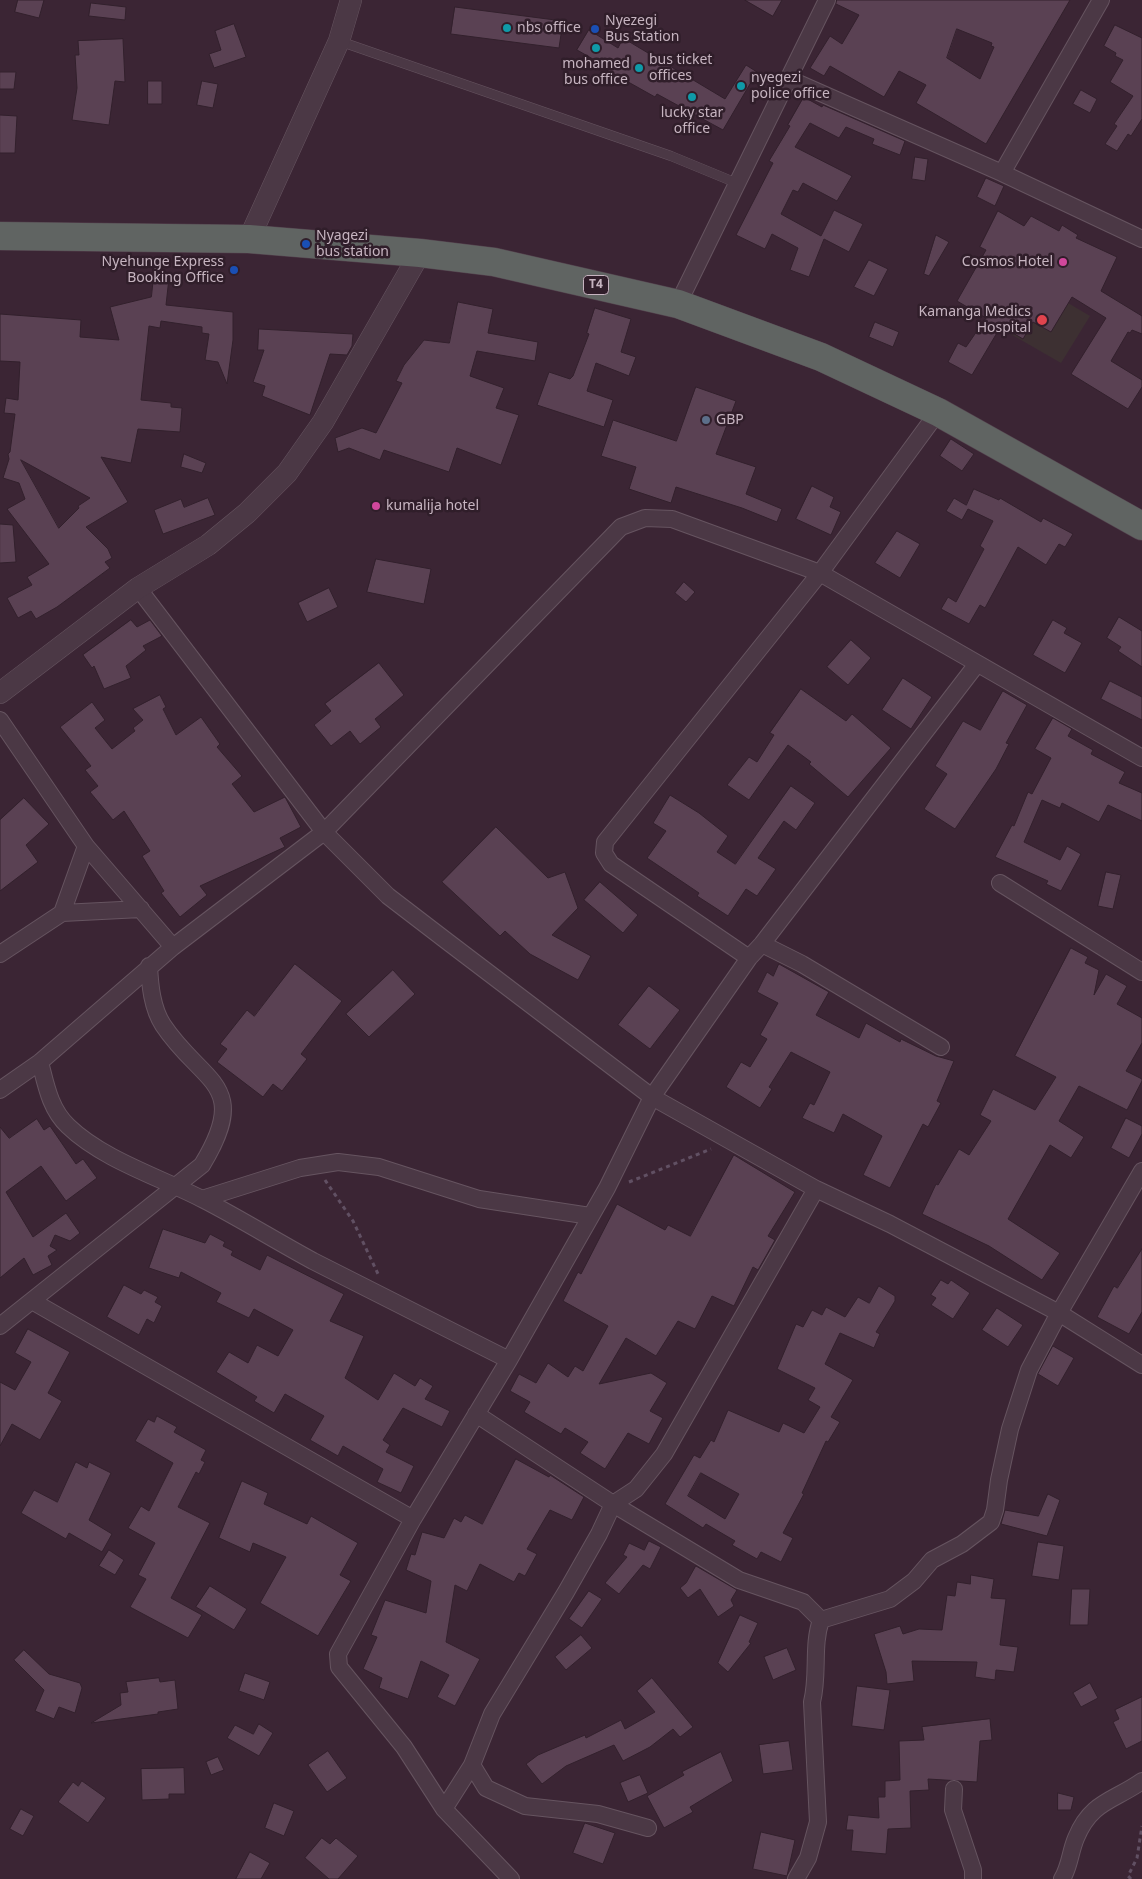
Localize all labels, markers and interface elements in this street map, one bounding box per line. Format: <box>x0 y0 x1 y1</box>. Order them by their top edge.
place label: Nyezegi Bus Station <box>605 13 679 46</box>
place label: nbs office <box>517 20 581 36</box>
marker: nbs office <box>501 22 513 34</box>
marker: Nyezegi Bus Station <box>589 23 601 35</box>
marker: mohamed bus office <box>590 42 602 54</box>
place label: bus ticket offices <box>649 52 712 84</box>
place label: mohamed bus office <box>562 56 630 88</box>
marker: bus ticket offices <box>633 62 645 74</box>
place label: nyegezi police office <box>751 70 830 102</box>
marker: nyegezi police office <box>735 80 747 92</box>
marker: lucky star office <box>686 91 698 103</box>
place label: lucky star office <box>661 105 723 138</box>
place label: Nyagezi bus station <box>316 228 389 260</box>
marker: Nyagezi bus station <box>300 238 312 250</box>
place label: Nyehunge Express Booking Office <box>102 254 224 286</box>
place label: Cosmos Hotel <box>962 254 1053 270</box>
marker: Cosmos Hotel <box>1057 256 1069 268</box>
marker: Nyehunge Express Booking Office <box>228 264 240 276</box>
road number: T4 <box>584 276 608 294</box>
place label: Kamanga Medics Hospital <box>919 304 1031 336</box>
marker: Kamanga Medics Hospital <box>1035 313 1049 327</box>
place label: GBP <box>716 412 744 428</box>
marker: GBP <box>700 414 712 426</box>
place label: kumalija hotel <box>386 498 479 514</box>
marker: kumalija hotel <box>370 500 382 512</box>

